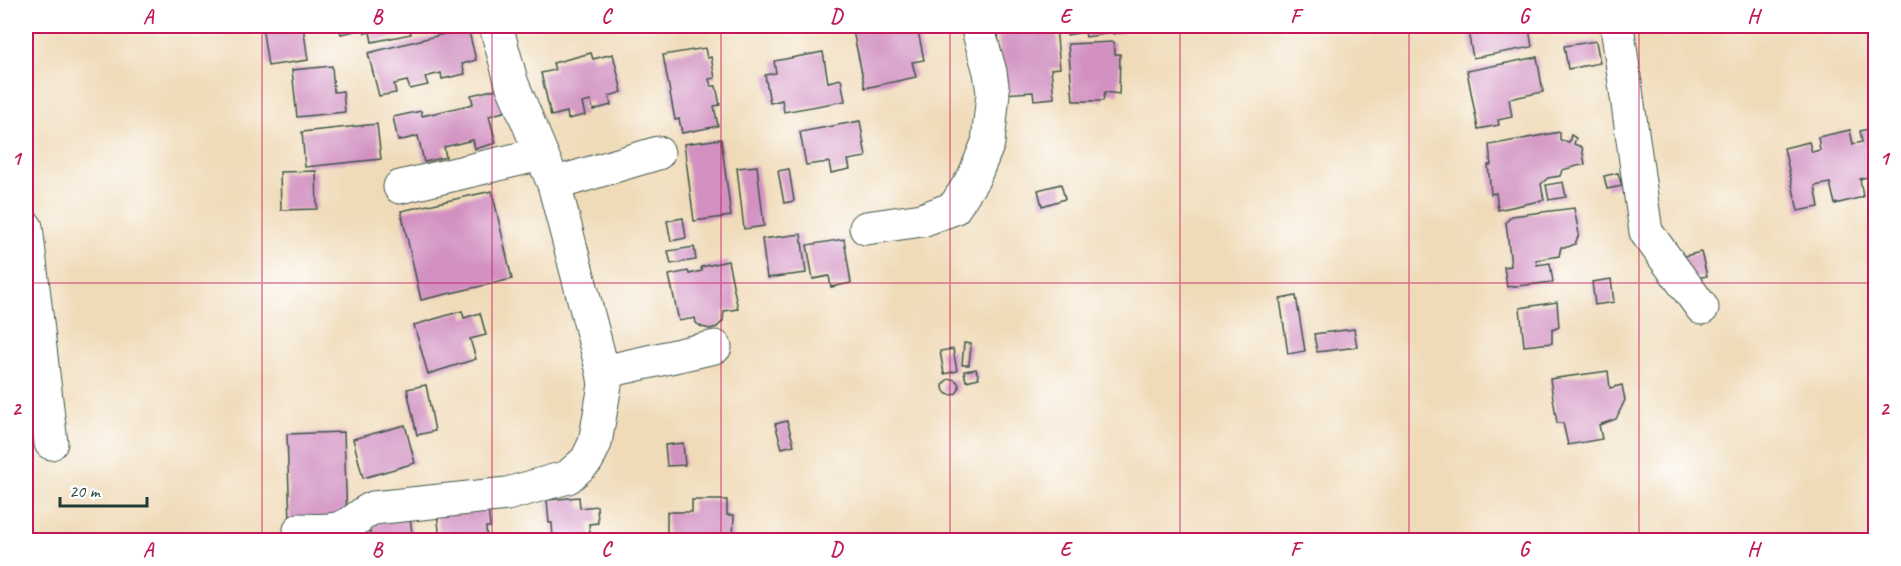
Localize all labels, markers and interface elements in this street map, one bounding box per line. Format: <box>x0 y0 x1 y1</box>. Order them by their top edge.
text: A <box>143 4 155 29</box>
text: B <box>372 4 384 29</box>
text: C <box>601 4 613 29</box>
text: D <box>830 4 844 29</box>
text: E <box>1060 4 1074 29</box>
text: F <box>1290 4 1304 29</box>
text: G <box>1519 4 1532 29</box>
text: H <box>1747 4 1762 29</box>
text: 1 <box>12 146 23 171</box>
text: 1 <box>1880 146 1891 171</box>
text: 2 <box>12 396 23 421</box>
text: 2 <box>1880 396 1891 421</box>
scale bar <box>60 470 147 508</box>
text: 20 m <box>69 480 102 502</box>
text: A <box>143 537 155 562</box>
text: B <box>372 537 384 562</box>
text: C <box>601 537 613 562</box>
text: D <box>830 537 844 562</box>
text: E <box>1060 537 1074 562</box>
text: F <box>1290 537 1304 562</box>
text: G <box>1519 537 1532 562</box>
text: H <box>1747 537 1762 562</box>

